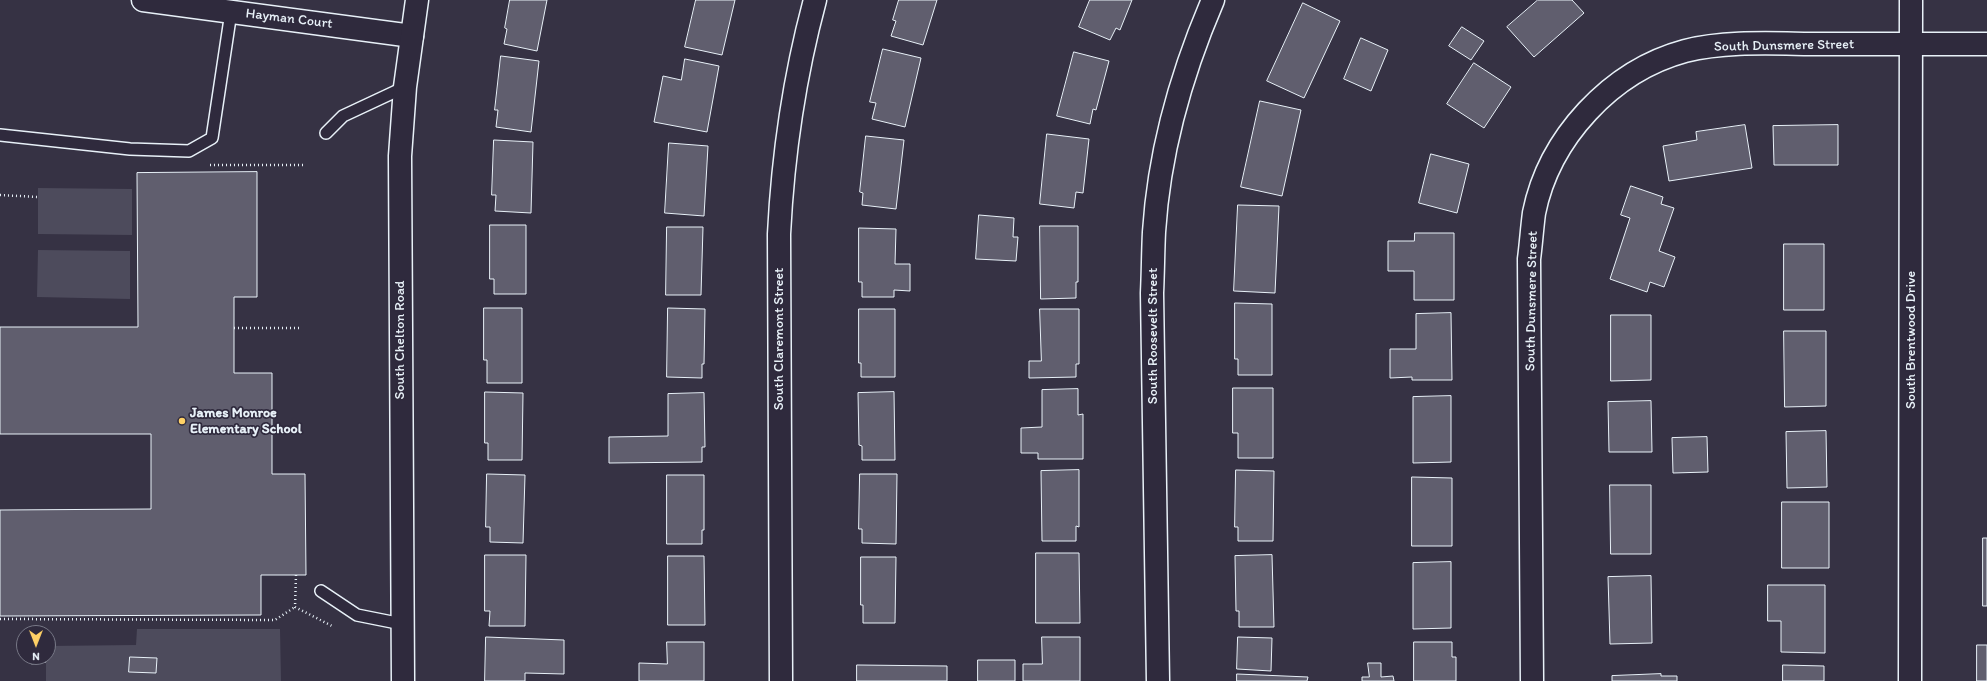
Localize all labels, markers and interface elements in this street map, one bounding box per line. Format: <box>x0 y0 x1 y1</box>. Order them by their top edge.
street label: Hayman Court <box>245 5 333 33</box>
street label: South Dunsmere Street <box>1714 36 1854 56</box>
street label: South Dunsmere Street <box>1522 231 1542 371</box>
street label: South Claremont Street <box>771 268 787 410</box>
street label: South Roosevelt Street <box>1145 268 1161 404</box>
street label: South Brentwood Drive <box>1903 271 1919 409</box>
street label: South Chelton Road <box>392 280 408 400</box>
place label: James Monroe Elementary School <box>190 405 302 438</box>
marker: James Monroe Elementary School <box>177 416 187 426</box>
north arrow <box>16 625 56 665</box>
text: N <box>32 650 40 663</box>

